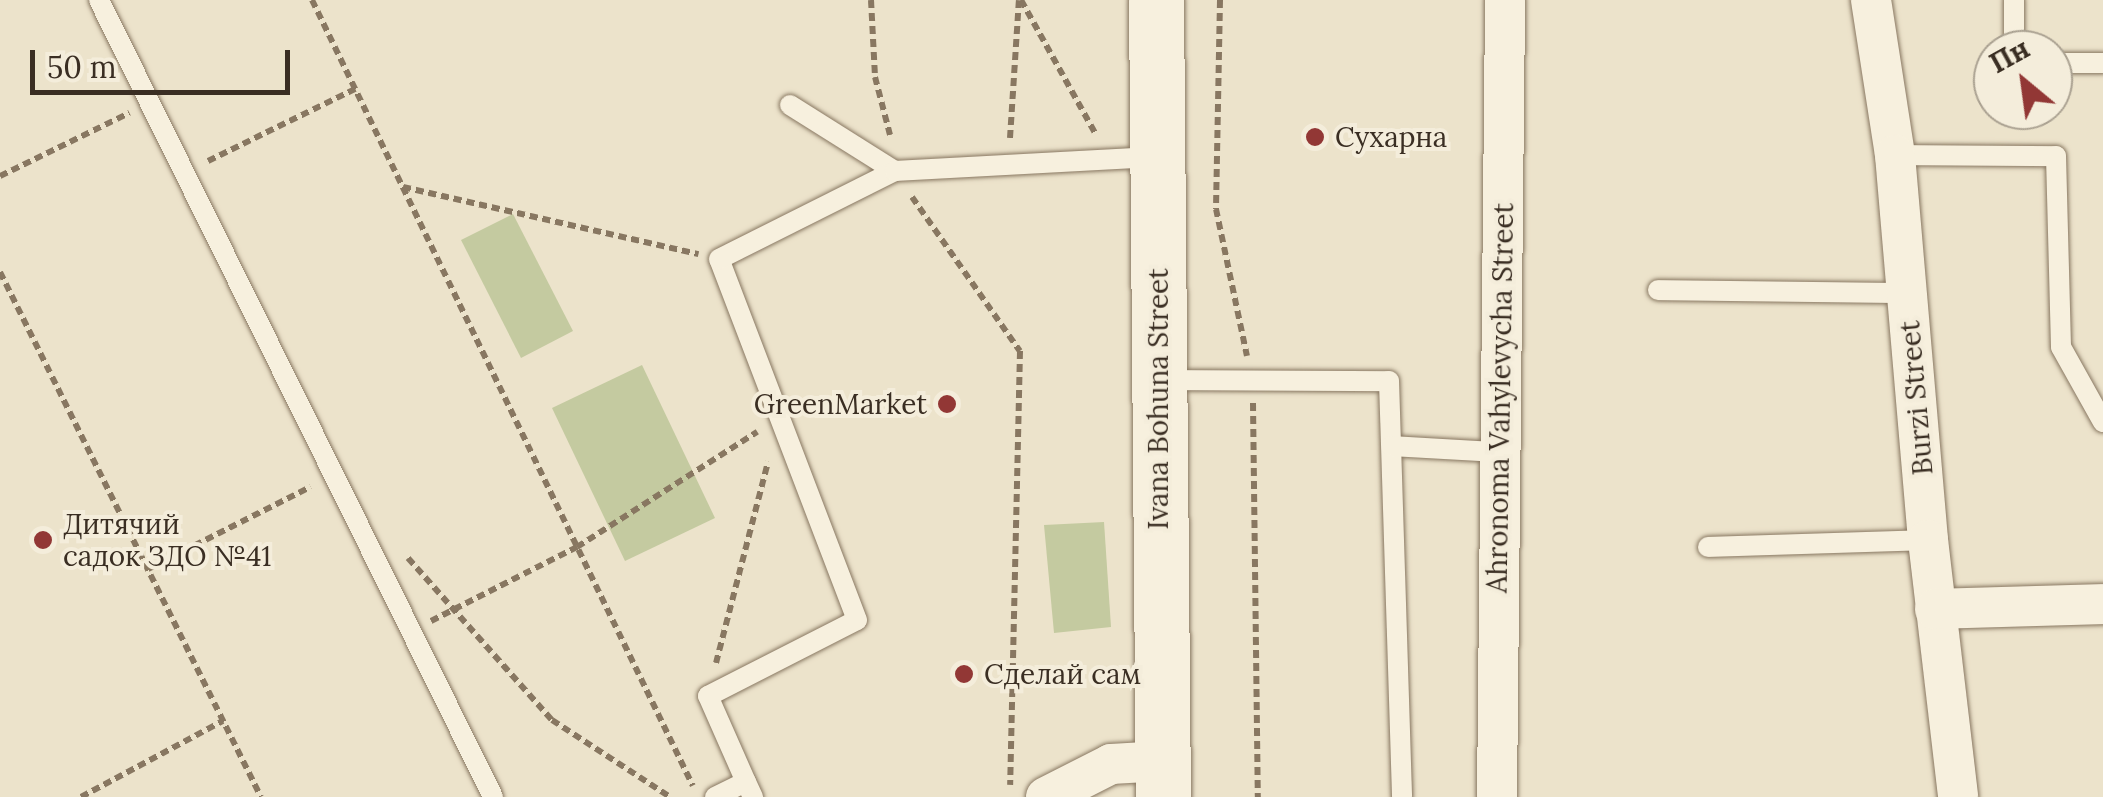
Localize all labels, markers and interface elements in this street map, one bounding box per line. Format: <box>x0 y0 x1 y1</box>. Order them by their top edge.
scale bar <box>35 30 295 92</box>
north arrow <box>1973 30 2073 130</box>
text: Пн <box>1983 30 2036 81</box>
text: 50 m <box>47 48 117 86</box>
place label: Сухарна <box>1335 120 1447 154</box>
marker: Сухарна <box>1304 126 1326 148</box>
street label: Ahronoma Vahylevycha Street <box>1480 203 1520 593</box>
street label: Ivana Bohuna Street <box>1141 268 1175 530</box>
street label: Burzi Street <box>1893 319 1939 477</box>
place label: GreenMarket <box>754 387 927 421</box>
marker: GreenMarket <box>936 393 958 415</box>
place label: Дитячий садок ЗДО №41 <box>63 507 272 573</box>
marker: Дитячий садок ЗДО №41 <box>32 529 54 551</box>
place label: Сделай сам <box>984 657 1141 691</box>
marker: Сделай сам <box>953 663 975 685</box>

